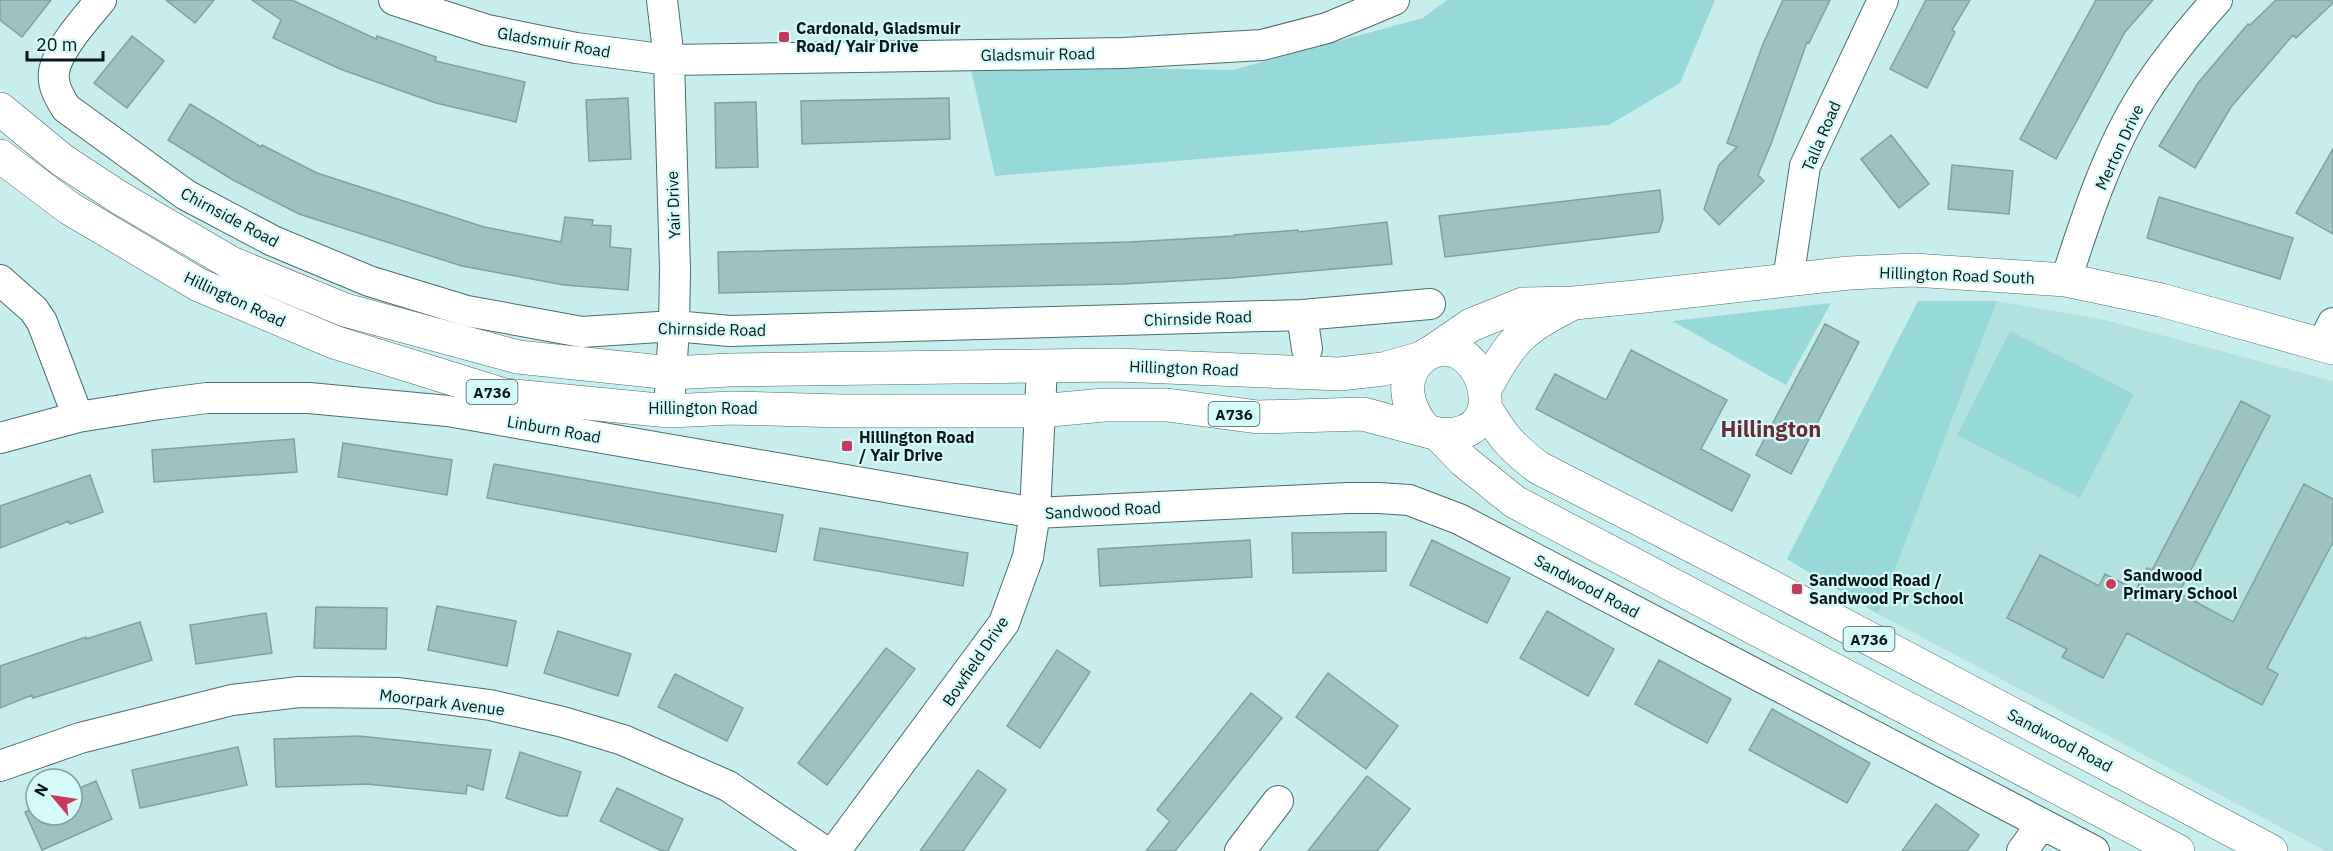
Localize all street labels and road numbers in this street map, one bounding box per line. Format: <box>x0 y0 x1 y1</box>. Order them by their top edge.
street label: Gladsmuir Road <box>496 22 612 62</box>
street label: Gladsmuir Road <box>981 43 1095 65</box>
street label: Talla Road <box>1797 98 1845 174</box>
street label: Merton Drive <box>2090 101 2148 193</box>
street label: Yair Drive <box>662 170 684 239</box>
street label: Chirnside Road <box>177 183 283 251</box>
street label: Hillington Road South <box>1879 262 2035 288</box>
street label: Hillington Road <box>181 267 289 331</box>
street label: Chirnside Road <box>1143 306 1253 330</box>
street label: Chirnside Road <box>658 318 766 340</box>
street label: Hillington Road <box>1129 356 1239 380</box>
road number: A736 <box>466 380 518 404</box>
street label: Hillington Road <box>648 398 758 418</box>
road number: A736 <box>1208 402 1260 426</box>
street label: Linburn Road <box>505 411 603 447</box>
street label: Sandwood Road <box>1044 497 1162 523</box>
street label: Sandwood Road <box>1531 550 1643 622</box>
street label: Bowfield Drive <box>938 612 1012 710</box>
road number: A736 <box>1844 627 1894 651</box>
street label: Moorpark Avenue <box>378 684 506 720</box>
street label: Sandwood Road <box>2004 704 2116 776</box>

